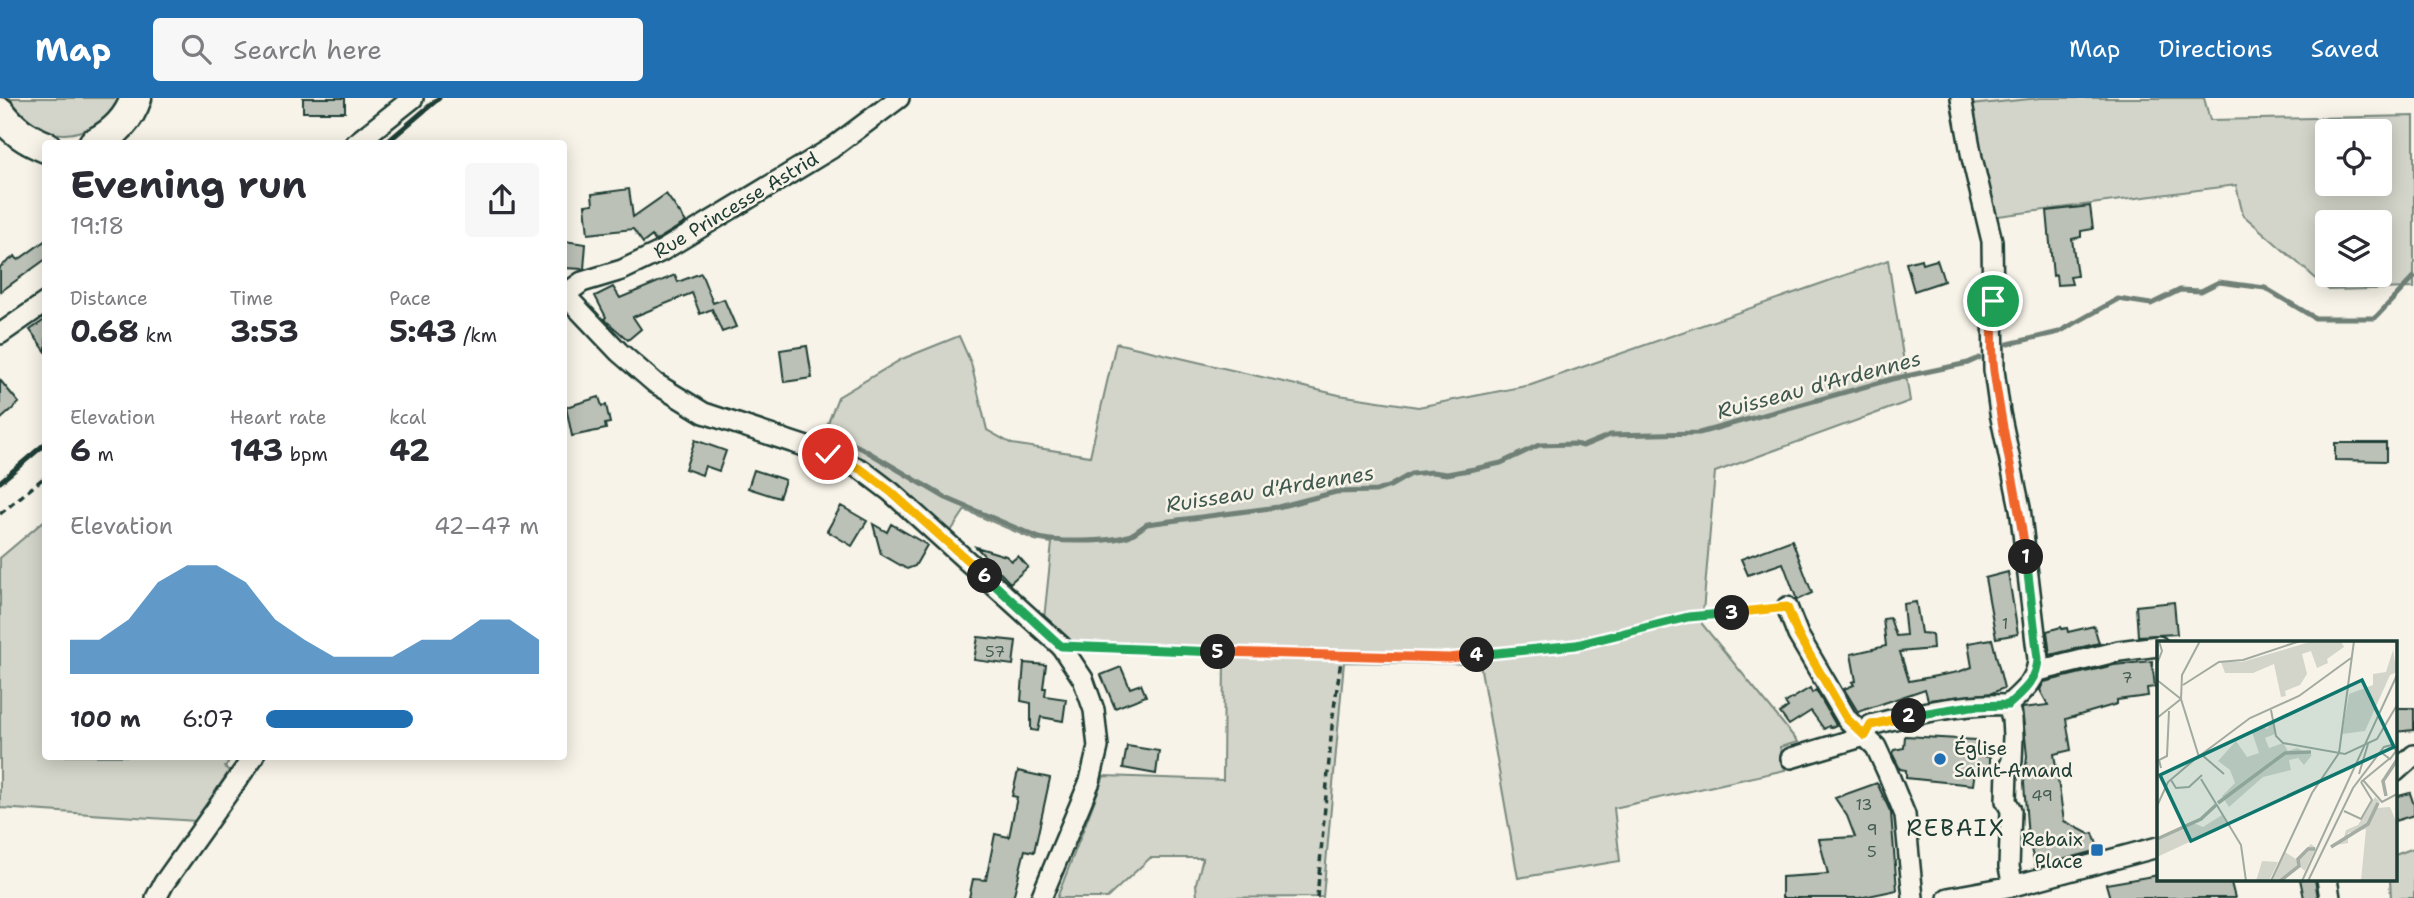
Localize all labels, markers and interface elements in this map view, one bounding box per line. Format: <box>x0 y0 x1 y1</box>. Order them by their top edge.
search box <box>153 18 643 81</box>
text: Map <box>35 27 111 72</box>
icon: search <box>177 30 215 68</box>
text: Search here <box>233 32 382 67</box>
text: Map <box>2069 33 2120 65</box>
text: Directions <box>2158 33 2273 65</box>
text: Saved <box>2311 33 2379 65</box>
map controls <box>2315 119 2392 287</box>
button: locate <box>2315 119 2392 196</box>
street label: Rue Princesse Astrid <box>649 146 823 264</box>
text: Evening run <box>70 159 307 210</box>
button: share <box>465 163 539 237</box>
button: layers <box>2315 210 2392 287</box>
text: 19:18 <box>70 211 124 241</box>
pin <box>1963 271 2023 331</box>
icon: arrive <box>1974 282 2012 320</box>
text: Distance <box>70 286 148 311</box>
text: Time <box>230 286 273 311</box>
text: Pace <box>389 286 431 311</box>
text: 0.68 <box>70 311 139 352</box>
text: 3:53 <box>230 311 299 352</box>
text: 5:43 <box>389 311 457 352</box>
text: km <box>139 323 172 348</box>
text: /km <box>457 323 497 348</box>
water label: Ruisseau d'Ardennes <box>1714 344 1924 426</box>
text: Elevation <box>70 405 155 430</box>
text: Heart rate <box>230 405 326 430</box>
text: kcal <box>389 405 426 430</box>
pin <box>798 424 858 484</box>
text: 6 <box>70 430 91 471</box>
text: 143 <box>230 430 283 471</box>
text: 42 <box>389 430 430 471</box>
icon: check <box>809 435 847 473</box>
text: m <box>91 442 114 467</box>
text: bpm <box>283 442 328 467</box>
water label: Ruisseau d'Ardennes <box>1164 459 1376 519</box>
text: Elevation <box>70 511 173 541</box>
text: 42–47 m <box>434 511 539 541</box>
pin: 1 <box>2008 540 2044 574</box>
text: 1 <box>2021 544 2030 569</box>
pin: 6 <box>968 559 1002 594</box>
text: 6 <box>978 563 991 588</box>
pin: 3 <box>1714 596 1750 630</box>
text: 3 <box>1725 600 1738 625</box>
house number: 1 <box>2002 613 2008 634</box>
pin: 5 <box>1200 634 1236 670</box>
pin: 4 <box>1460 638 1494 672</box>
text: 5 <box>1212 639 1223 664</box>
house number: 57 <box>985 641 1005 662</box>
inset map <box>2157 641 2396 880</box>
text: 4 <box>1470 642 1483 667</box>
house number: 7 <box>2121 667 2133 688</box>
pin: 2 <box>1892 698 1926 734</box>
text: 2 <box>1902 703 1915 728</box>
text: 100 m <box>70 704 141 734</box>
text: 6:07 <box>182 704 234 734</box>
place label: Église Saint-Amand <box>1954 735 2073 783</box>
marker: Église Saint-Amand <box>1932 751 1948 767</box>
house number: 49 <box>2031 785 2053 806</box>
house number: 13 <box>1855 794 1873 815</box>
district label: REBAIX <box>1906 813 2006 843</box>
house number: 9 <box>1866 819 1878 840</box>
place label: Rebaix Place <box>2022 827 2083 874</box>
house number: 5 <box>1867 841 1877 862</box>
marker: Rebaix Place <box>2089 842 2105 858</box>

